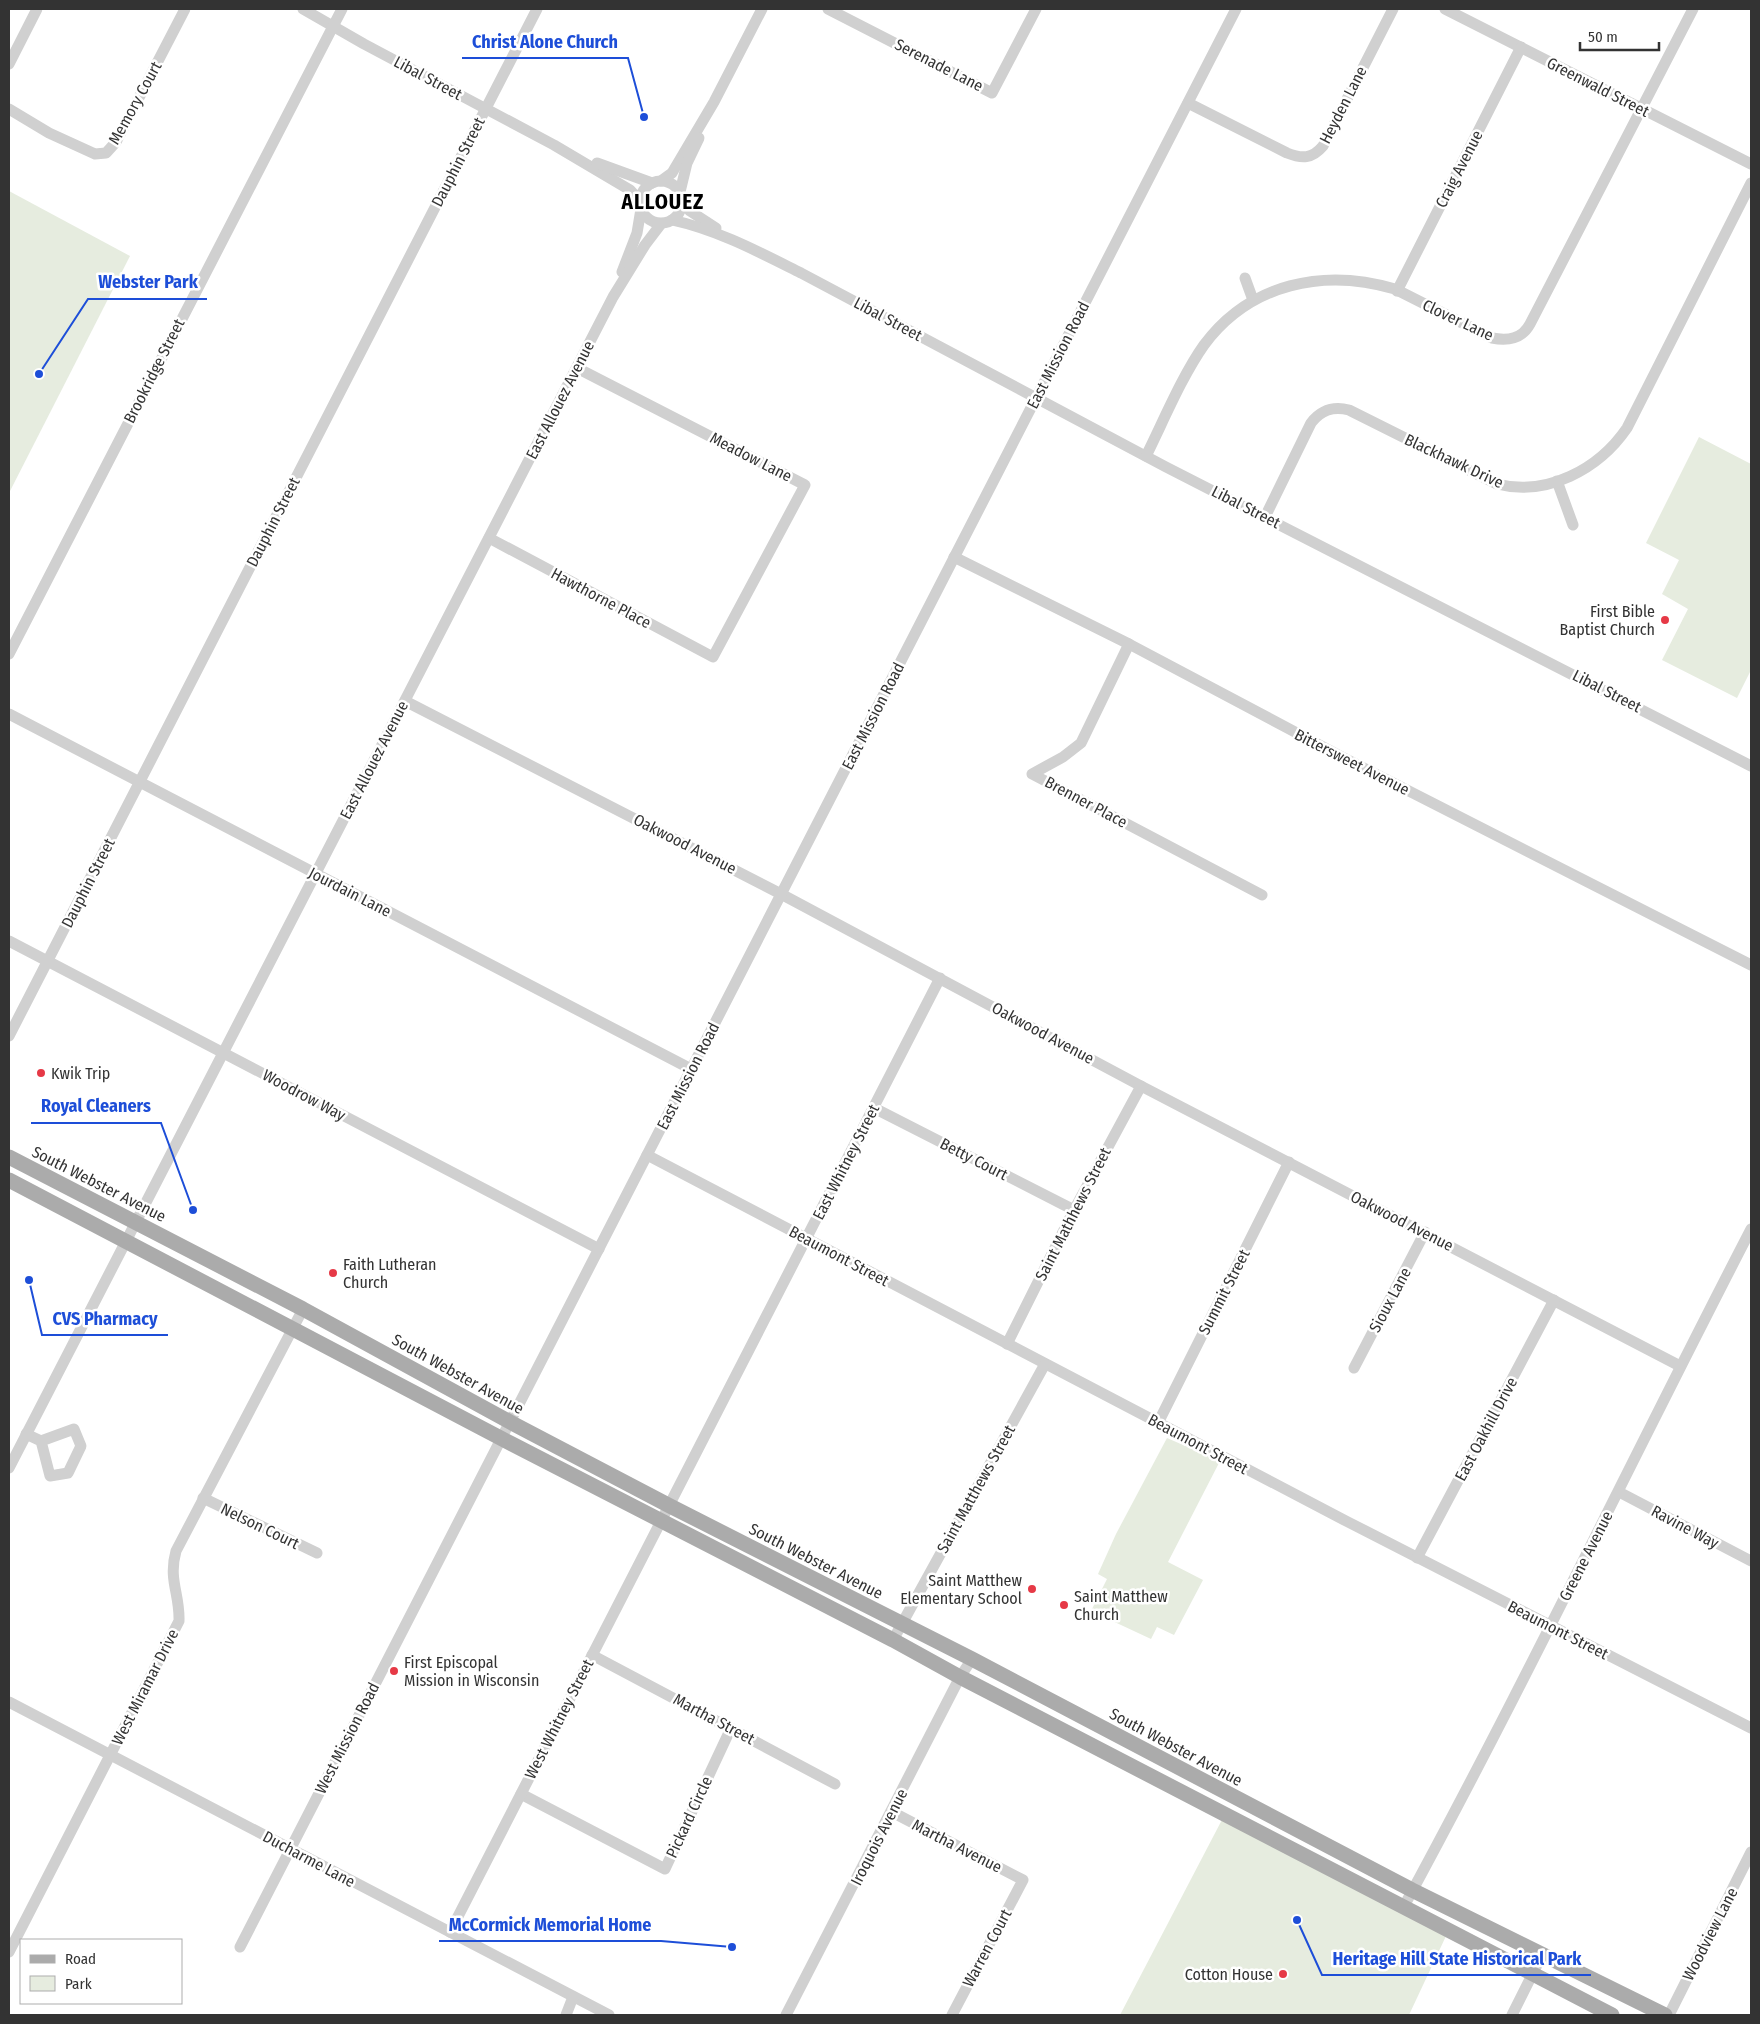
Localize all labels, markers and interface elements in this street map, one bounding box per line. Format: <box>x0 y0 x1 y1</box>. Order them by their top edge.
scale bar <box>1580 20 1659 52</box>
callout: Christ Alone Church <box>462 25 628 58</box>
text: 50 m <box>1588 28 1618 46</box>
text: Christ Alone Church <box>472 31 618 53</box>
street label: Serenade Lane <box>892 35 986 95</box>
street label: Libal Street <box>391 52 466 104</box>
street label: Greenwald Street <box>1544 53 1653 121</box>
street label: Memory Court <box>104 58 166 148</box>
street label: Heyden Lane <box>1315 63 1371 147</box>
street label: Dauphin Street <box>427 113 489 210</box>
street label: Craig Avenue <box>1431 127 1487 211</box>
district label: ALLOUEZ <box>621 189 704 215</box>
callout: Webster Park <box>88 266 207 299</box>
text: Webster Park <box>98 271 199 293</box>
street label: Libal Street <box>851 293 926 345</box>
street label: Clover Lane <box>1420 295 1497 345</box>
street label: East Mission Road <box>1023 298 1093 412</box>
street label: Brookridge Street <box>120 315 189 426</box>
street label: East Allouez Avenue <box>522 338 598 462</box>
street label: Meadow Lane <box>707 428 795 486</box>
street label: Blackhawk Drive <box>1402 430 1506 492</box>
street label: Dauphin Street <box>242 473 304 570</box>
street label: Libal Street <box>1208 482 1284 533</box>
street label: Hawthorne Place <box>548 564 654 632</box>
place label: First Bible Baptist Church <box>1560 602 1655 639</box>
marker: First Bible Baptist Church <box>1659 614 1671 626</box>
street label: East Mission Road <box>838 659 908 773</box>
street label: Libal Street <box>1569 666 1645 717</box>
street label: East Allouez Avenue <box>336 698 412 822</box>
street label: Bittersweet Avenue <box>1291 725 1413 799</box>
street label: Brenner Place <box>1042 772 1131 832</box>
street label: Oakwood Avenue <box>630 810 740 878</box>
street label: Dauphin Street <box>57 834 119 931</box>
street label: Jourdain Lane <box>306 863 395 921</box>
street label: Oakwood Avenue <box>989 998 1097 1068</box>
street label: East Mission Road <box>653 1019 723 1133</box>
place label: Kwik Trip <box>51 1064 110 1083</box>
street label: Woodrow Way <box>259 1065 350 1125</box>
marker: Kwik Trip <box>35 1067 47 1079</box>
callout: Royal Cleaners <box>31 1090 161 1123</box>
text: Royal Cleaners <box>41 1095 151 1117</box>
street label: East Whitney Street <box>809 1100 884 1223</box>
street label: Betty Court <box>937 1134 1012 1184</box>
street label: South Webster Avenue <box>29 1142 169 1226</box>
street label: Saint Mathhews Street <box>1031 1144 1115 1284</box>
street label: Oakwood Avenue <box>1347 1187 1457 1255</box>
street label: Beaumont Street <box>786 1222 893 1291</box>
street label: Summit Street <box>1194 1245 1254 1338</box>
place label: Faith Lutheran Church <box>343 1255 437 1292</box>
street label: Sioux Lane <box>1365 1264 1415 1336</box>
marker: Faith Lutheran Church <box>327 1267 339 1279</box>
callout: CVS Pharmacy <box>42 1302 168 1335</box>
text: CVS Pharmacy <box>52 1308 158 1330</box>
street label: South Webster Avenue <box>389 1330 527 1418</box>
street label: East Oakhill Drive <box>1451 1374 1521 1484</box>
street label: Beaumont Street <box>1145 1410 1252 1479</box>
street label: Saint Matthews Street <box>933 1421 1020 1556</box>
street label: Nelson Court <box>218 1499 303 1553</box>
street label: Ravine Way <box>1648 1501 1723 1553</box>
street label: Greene Avenue <box>1555 1508 1617 1604</box>
street label: South Webster Avenue <box>746 1519 886 1603</box>
place label: Saint Matthew Elementary School <box>900 1571 1023 1608</box>
marker: Saint Matthew Elementary School <box>1026 1583 1038 1595</box>
place label: Saint Matthew Church <box>1074 1587 1168 1624</box>
street label: Beaumont Street <box>1505 1597 1612 1664</box>
marker: Saint Matthew Church <box>1058 1599 1070 1611</box>
street label: West Miramar Drive <box>108 1626 182 1748</box>
place label: First Episcopal Mission in Wisconsin <box>404 1653 539 1690</box>
street label: West Whitney Street <box>521 1655 598 1782</box>
marker: First Episcopal Mission in Wisconsin <box>388 1665 400 1677</box>
street label: West Mission Road <box>311 1679 383 1797</box>
street label: Martha Street <box>670 1690 759 1749</box>
street label: South Webster Avenue <box>1106 1704 1246 1790</box>
street label: Pickard Circle <box>662 1773 716 1861</box>
street label: Iroquois Avenue <box>847 1785 912 1888</box>
street label: Martha Avenue <box>909 1815 1005 1877</box>
street label: Ducharme Lane <box>260 1827 358 1891</box>
street label: Woodview Lane <box>1678 1884 1742 1984</box>
street label: Warren Court <box>959 1905 1016 1990</box>
callout: McCormick Memorial Home <box>439 1908 661 1941</box>
text: McCormick Memorial Home <box>449 1914 651 1936</box>
legend <box>20 1939 182 2004</box>
callout: Heritage Hill State Historical Park <box>1322 1942 1591 1975</box>
text: Heritage Hill State Historical Park <box>1333 1948 1582 1970</box>
text: Road <box>65 1950 96 1968</box>
place label: Cotton House <box>1185 1965 1273 1984</box>
marker: Cotton House <box>1277 1968 1289 1980</box>
text: Park <box>65 1975 92 1993</box>

